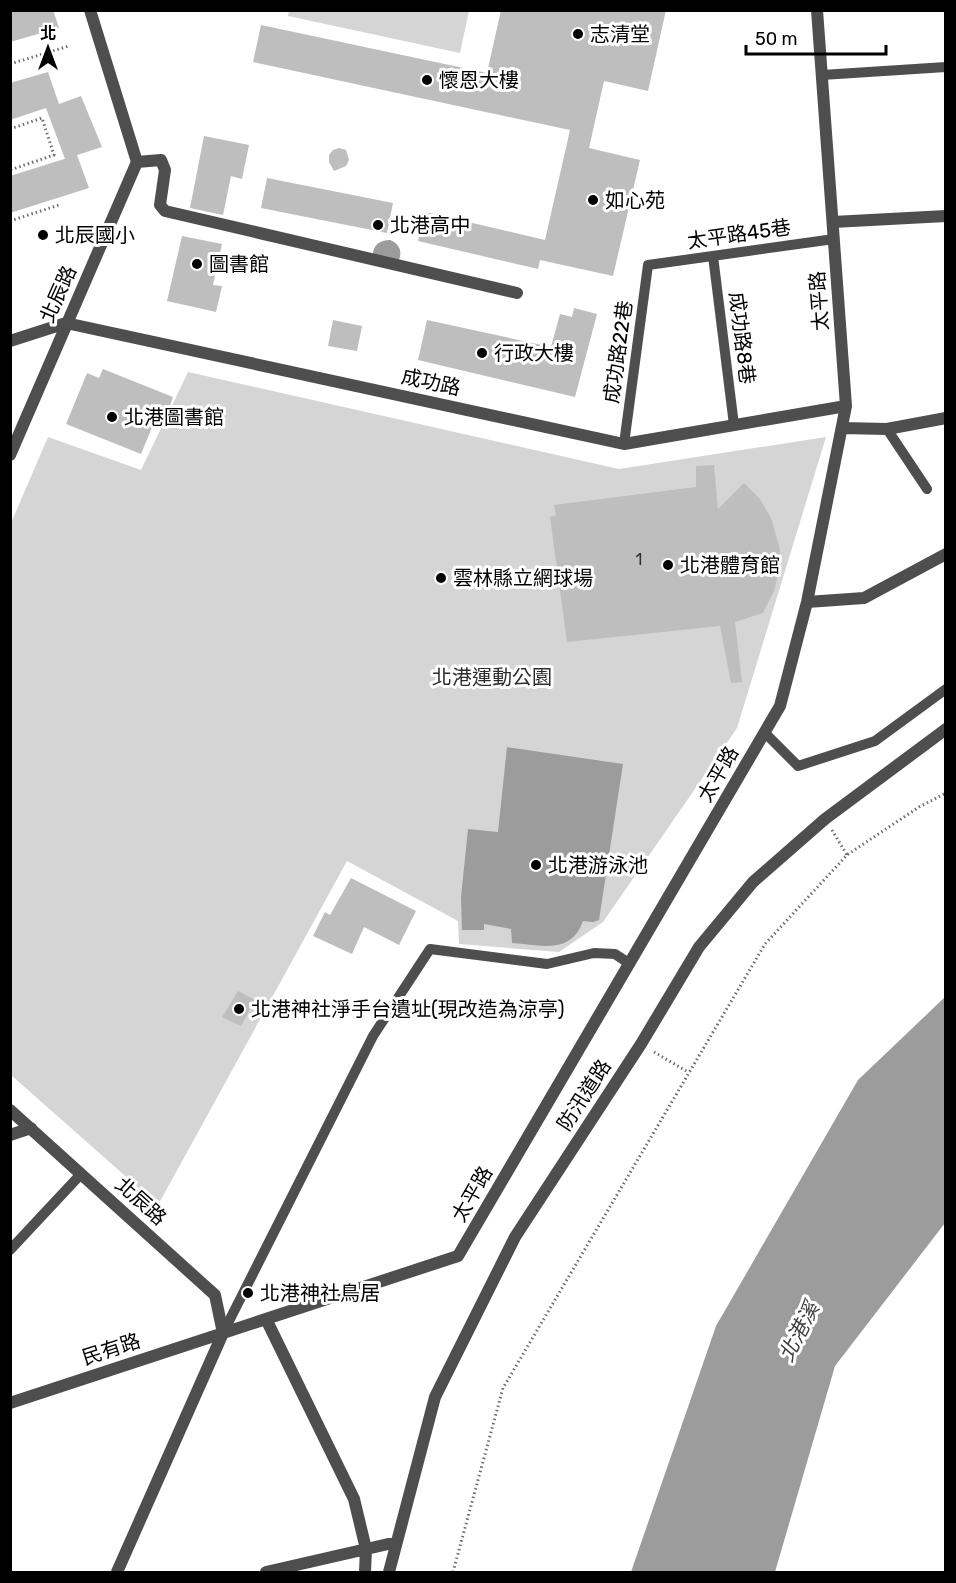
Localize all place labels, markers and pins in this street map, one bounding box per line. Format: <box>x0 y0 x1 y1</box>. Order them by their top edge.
place label: 志清堂 <box>590 22 650 46</box>
marker: 志清堂 <box>571 27 585 41</box>
place label: 懷恩大樓 <box>439 68 519 92</box>
marker: 懷恩大樓 <box>420 73 434 87</box>
place label: 如心苑 <box>605 188 665 212</box>
marker: 如心苑 <box>586 193 600 207</box>
place label: 北港高中 <box>390 213 470 237</box>
marker: 北港高中 <box>371 218 385 232</box>
place label: 北辰國小 <box>55 223 135 247</box>
marker: 北辰國小 <box>36 228 50 242</box>
place label: 圖書館 <box>209 252 269 276</box>
marker: 圖書館 <box>190 257 204 271</box>
place label: 行政大樓 <box>494 341 574 365</box>
marker: 行政大樓 <box>475 346 489 360</box>
place label: 北港圖書館 <box>124 405 224 429</box>
marker: 北港圖書館 <box>105 410 119 424</box>
place label: 北港體育館 <box>680 553 780 577</box>
marker: 北港體育館 <box>661 558 675 572</box>
place label: 雲林縣立網球場 <box>453 566 593 590</box>
marker: 雲林縣立網球場 <box>434 571 448 585</box>
place label: 北港游泳池 <box>548 853 648 877</box>
marker: 北港游泳池 <box>529 858 543 872</box>
place label: 北港神社淨手台遺址(現改造為涼亭) <box>251 997 565 1021</box>
marker: 北港神社淨手台遺址(現改造為涼亭) <box>232 1002 246 1016</box>
place label: 北港神社鳥居 <box>260 1281 380 1305</box>
marker: 北港神社鳥居 <box>241 1286 255 1300</box>

